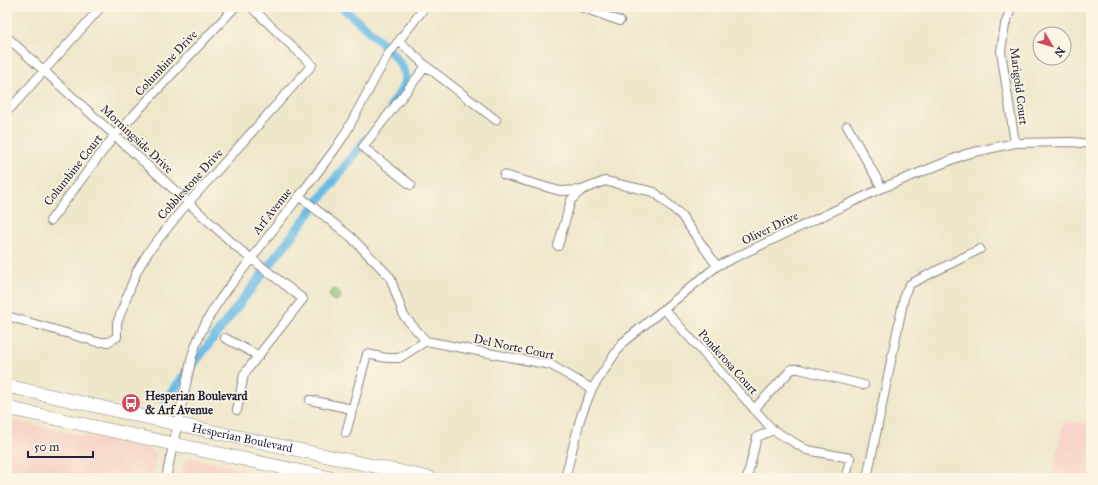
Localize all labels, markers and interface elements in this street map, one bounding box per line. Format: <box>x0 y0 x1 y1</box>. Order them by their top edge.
north arrow <box>1032 26 1072 66</box>
street label: Columbine Drive <box>132 27 200 99</box>
text: N <box>1051 44 1067 60</box>
street label: Marigold Court <box>1006 46 1031 127</box>
street label: Morningside Drive <box>97 102 176 177</box>
street label: Columbine Court <box>41 131 106 208</box>
street label: Cobblestone Drive <box>154 146 226 222</box>
street label: Arf Avenue <box>249 185 295 238</box>
street label: Oliver Drive <box>740 208 800 248</box>
street label: Ponderosa Court <box>695 327 761 398</box>
street label: Del Norte Court <box>472 332 556 363</box>
place label: Hesperian Boulevard & Arf Avenue <box>145 389 248 417</box>
bus stop icon: Hesperian Boulevard & Arf Avenue <box>120 392 142 414</box>
street label: Hesperian Boulevard <box>191 420 294 455</box>
scale bar <box>28 433 93 459</box>
text: 50 m <box>34 440 59 454</box>

